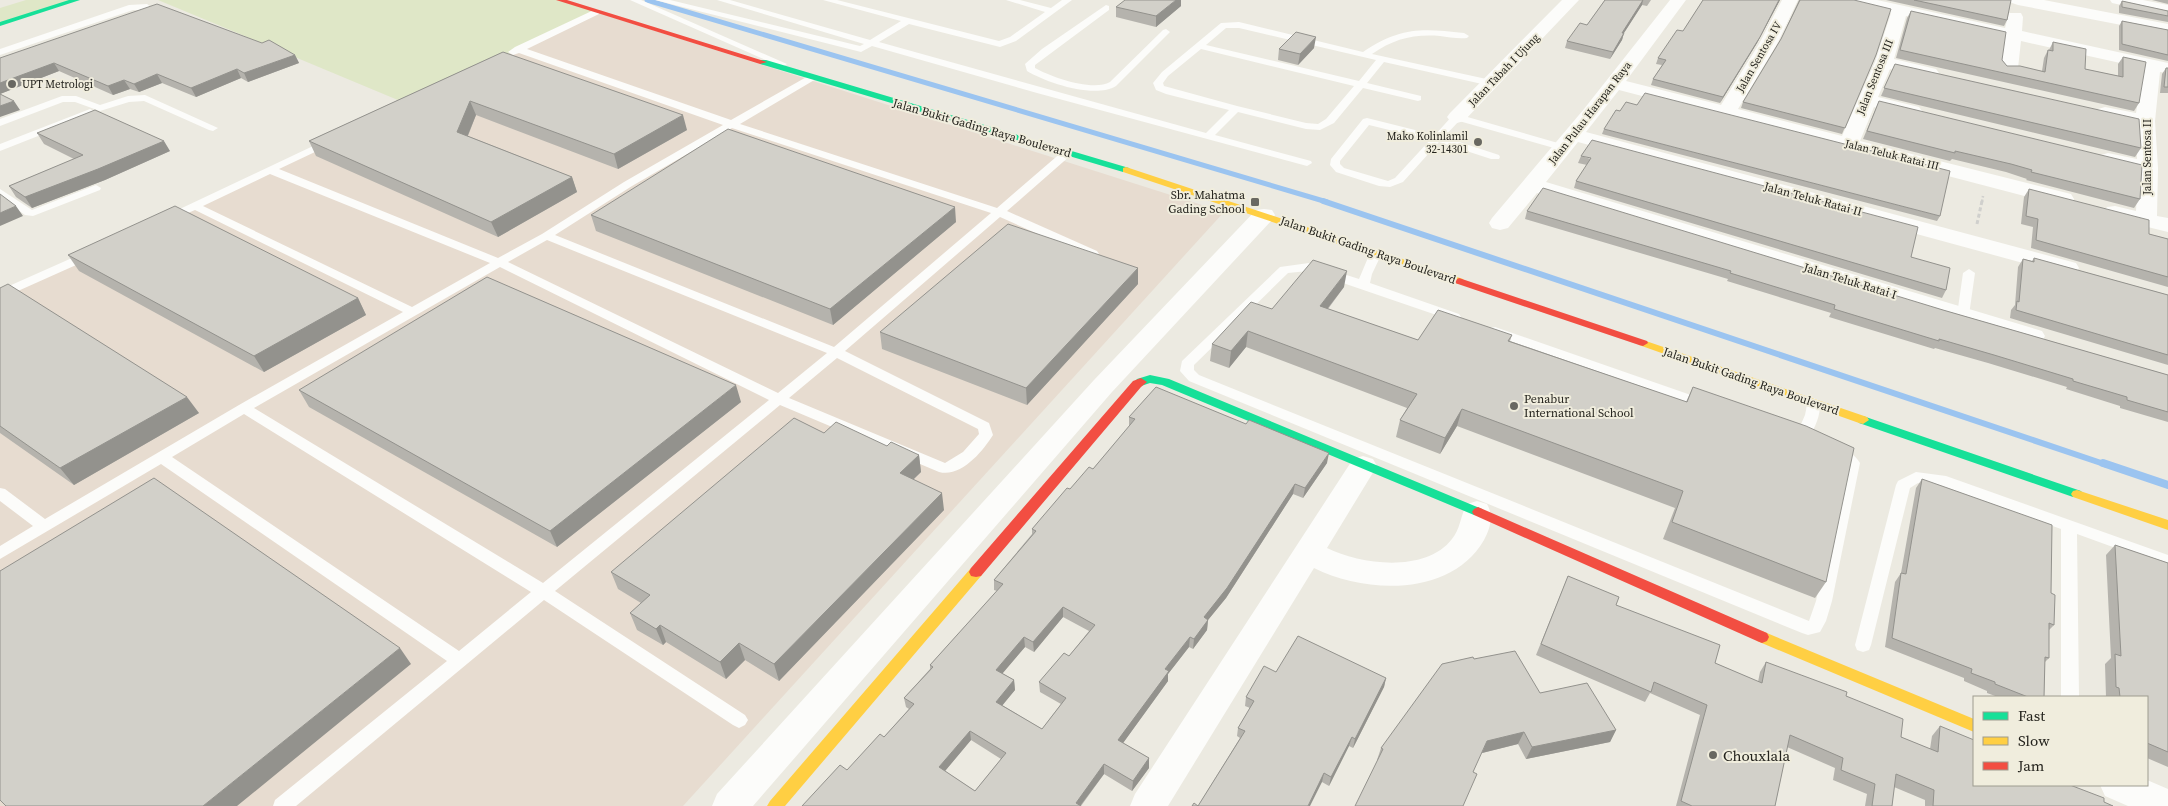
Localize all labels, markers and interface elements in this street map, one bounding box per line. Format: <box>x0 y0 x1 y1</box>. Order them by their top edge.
street label: Jalan Sentosa IV <box>1732 18 1786 96</box>
street label: Jalan Tabah I Ujung <box>1464 30 1543 111</box>
street label: Jalan Sentosa III <box>1853 37 1897 118</box>
street label: Jalan Pulau Harapan Raya <box>1544 58 1635 168</box>
place label: UPT Metrologi <box>22 77 93 92</box>
marker: UPT Metrologi <box>6 78 18 90</box>
street label: Jalan Bukit Gading Raya Boulevard <box>890 95 1073 161</box>
street label: Jalan Sentosa II <box>2140 119 2155 196</box>
place label: Mako Kolinlamil 32-14301 <box>1387 129 1468 157</box>
marker: Mako Kolinlamil 32-14301 <box>1472 136 1484 148</box>
street label: Jalan Teluk Ratai III <box>1842 136 1941 174</box>
street label: Jalan Teluk Ratai II <box>1761 178 1864 220</box>
place label: Sbr. Mahatma Gading School <box>1168 187 1246 217</box>
marker: Sbr. Mahatma Gading School <box>1249 196 1261 208</box>
street label: Jalan Bukit Gading Raya Boulevard <box>1277 212 1458 288</box>
street label: Jalan Teluk Ratai I <box>1801 259 1899 303</box>
street label: Jalan Bukit Gading Raya Boulevard <box>1660 343 1841 419</box>
place label: Penabur International School <box>1524 391 1634 421</box>
marker: Penabur International School <box>1508 400 1520 412</box>
legend <box>1973 696 2148 786</box>
text: Fast <box>2018 705 2045 726</box>
text: Slow <box>2018 730 2050 751</box>
place label: Chouxlala <box>1723 745 1790 766</box>
marker: Chouxlala <box>1707 749 1719 761</box>
text: Jam <box>2017 755 2045 776</box>

